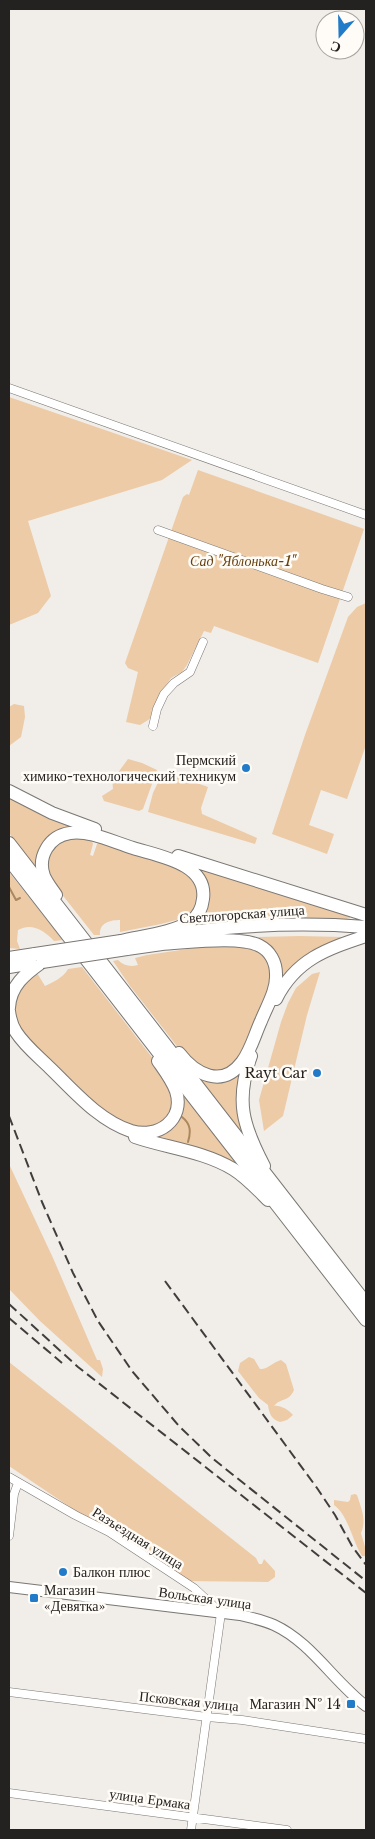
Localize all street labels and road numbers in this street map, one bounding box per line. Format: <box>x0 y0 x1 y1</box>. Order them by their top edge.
street label: Светлогорская улица <box>179 901 306 927</box>
street label: Разъездная улица <box>89 1503 188 1574</box>
street label: Вольская улица <box>157 1583 253 1614</box>
street label: Псковская улица <box>138 1687 240 1715</box>
street label: улица Ермака <box>108 1784 192 1814</box>

